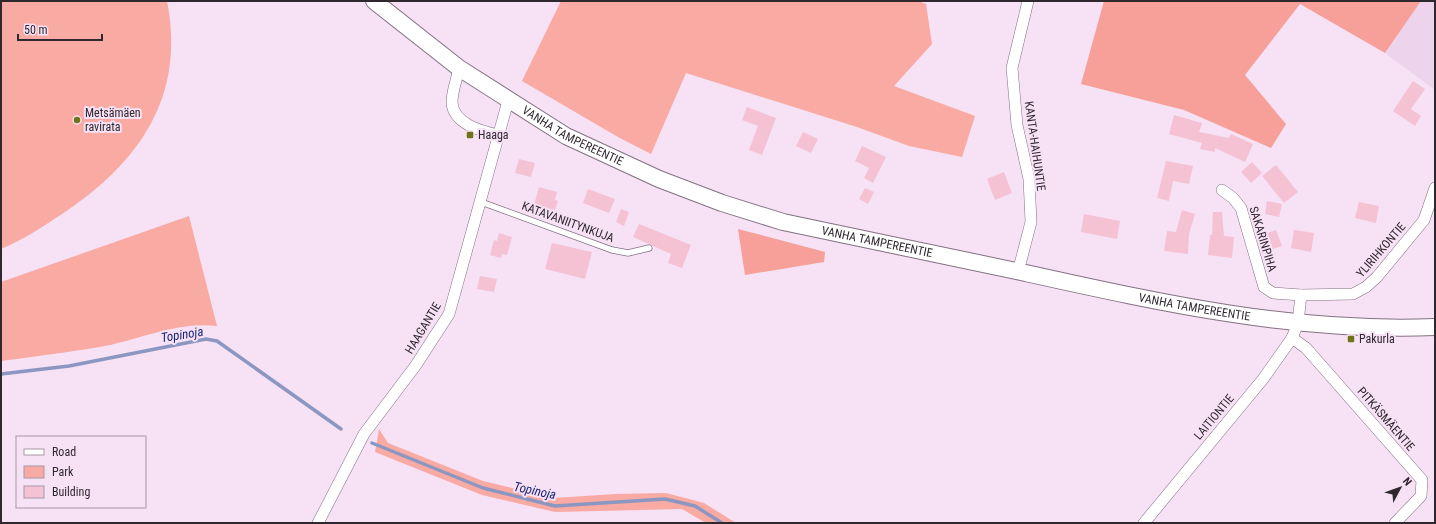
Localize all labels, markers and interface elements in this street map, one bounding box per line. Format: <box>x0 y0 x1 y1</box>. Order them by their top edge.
scale bar <box>18 16 102 42</box>
text: 50 m <box>24 23 48 37</box>
street label: KANTA-HAIHUNTIE <box>1022 100 1048 192</box>
street label: VANHA TAMPEREENTIE <box>520 103 626 169</box>
place label: Metsämäen ravirata <box>85 106 141 134</box>
marker: Metsämäen ravirata <box>72 115 82 125</box>
place label: Haaga <box>478 128 509 142</box>
marker: Haaga <box>465 130 475 140</box>
street label: KATAVANIITYNKUJA <box>520 199 616 245</box>
street label: SAKARINPIHA <box>1246 205 1280 273</box>
street label: YLIRIHKONTIE <box>1353 220 1409 280</box>
street label: VANHA TAMPEREENTIE <box>820 223 934 260</box>
street label: VANHA TAMPEREENTIE <box>1138 290 1251 323</box>
street label: HAAGANTIE <box>402 300 444 356</box>
water label: Topinoja <box>160 324 204 345</box>
place label: Pakurla <box>1359 332 1395 346</box>
marker: Pakurla <box>1346 334 1356 344</box>
street label: PITKÄSMÄENTIE <box>1354 384 1418 454</box>
street label: LAITIONTIE <box>1191 392 1237 442</box>
legend <box>16 436 146 508</box>
text: Road <box>52 445 76 459</box>
text: Park <box>52 465 74 479</box>
north arrow <box>1380 468 1420 508</box>
text: N <box>1400 475 1414 489</box>
water label: Topinoja <box>512 479 557 502</box>
text: Building <box>52 485 90 499</box>

